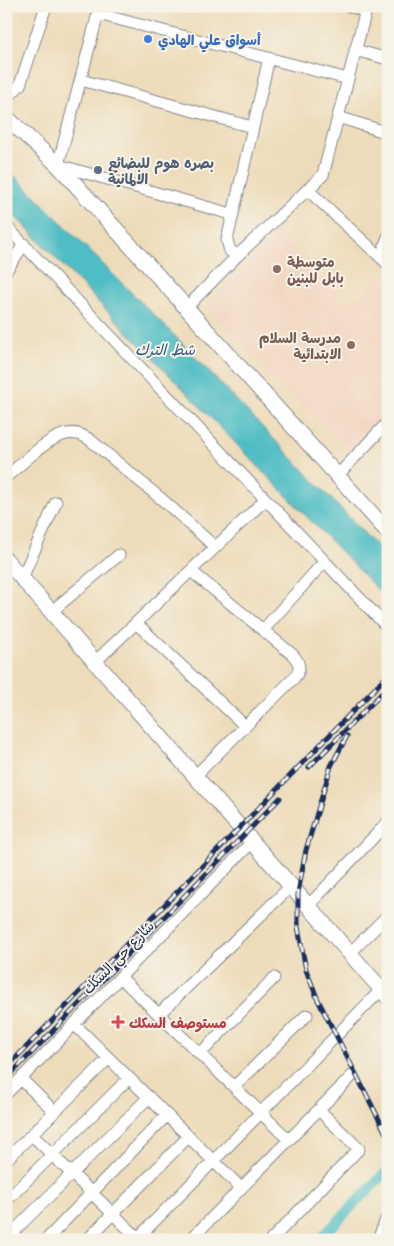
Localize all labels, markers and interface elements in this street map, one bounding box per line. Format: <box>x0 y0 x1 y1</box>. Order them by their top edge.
place label: أسواق علي الهادي <box>158 29 261 53</box>
marker: أسواق علي الهادي <box>142 33 154 45</box>
place label: بصره هوم للبضائع الالمانية <box>108 152 214 189</box>
marker: بصره هوم للبضائع الالمانية <box>92 164 104 176</box>
place label: متوسطة بابل للبنين <box>287 251 344 288</box>
marker: متوسطة بابل للبنين <box>271 263 283 275</box>
place label: مدرسة السلام الابتدائية <box>259 327 341 364</box>
water label: شط الترك <box>135 337 195 360</box>
marker: مدرسة السلام الابتدائية <box>345 339 357 351</box>
street label: شارع حي السكك <box>77 915 161 1001</box>
place label: مستوصف السكك <box>129 1012 227 1033</box>
marker: مستوصف السكك <box>111 1015 125 1029</box>

